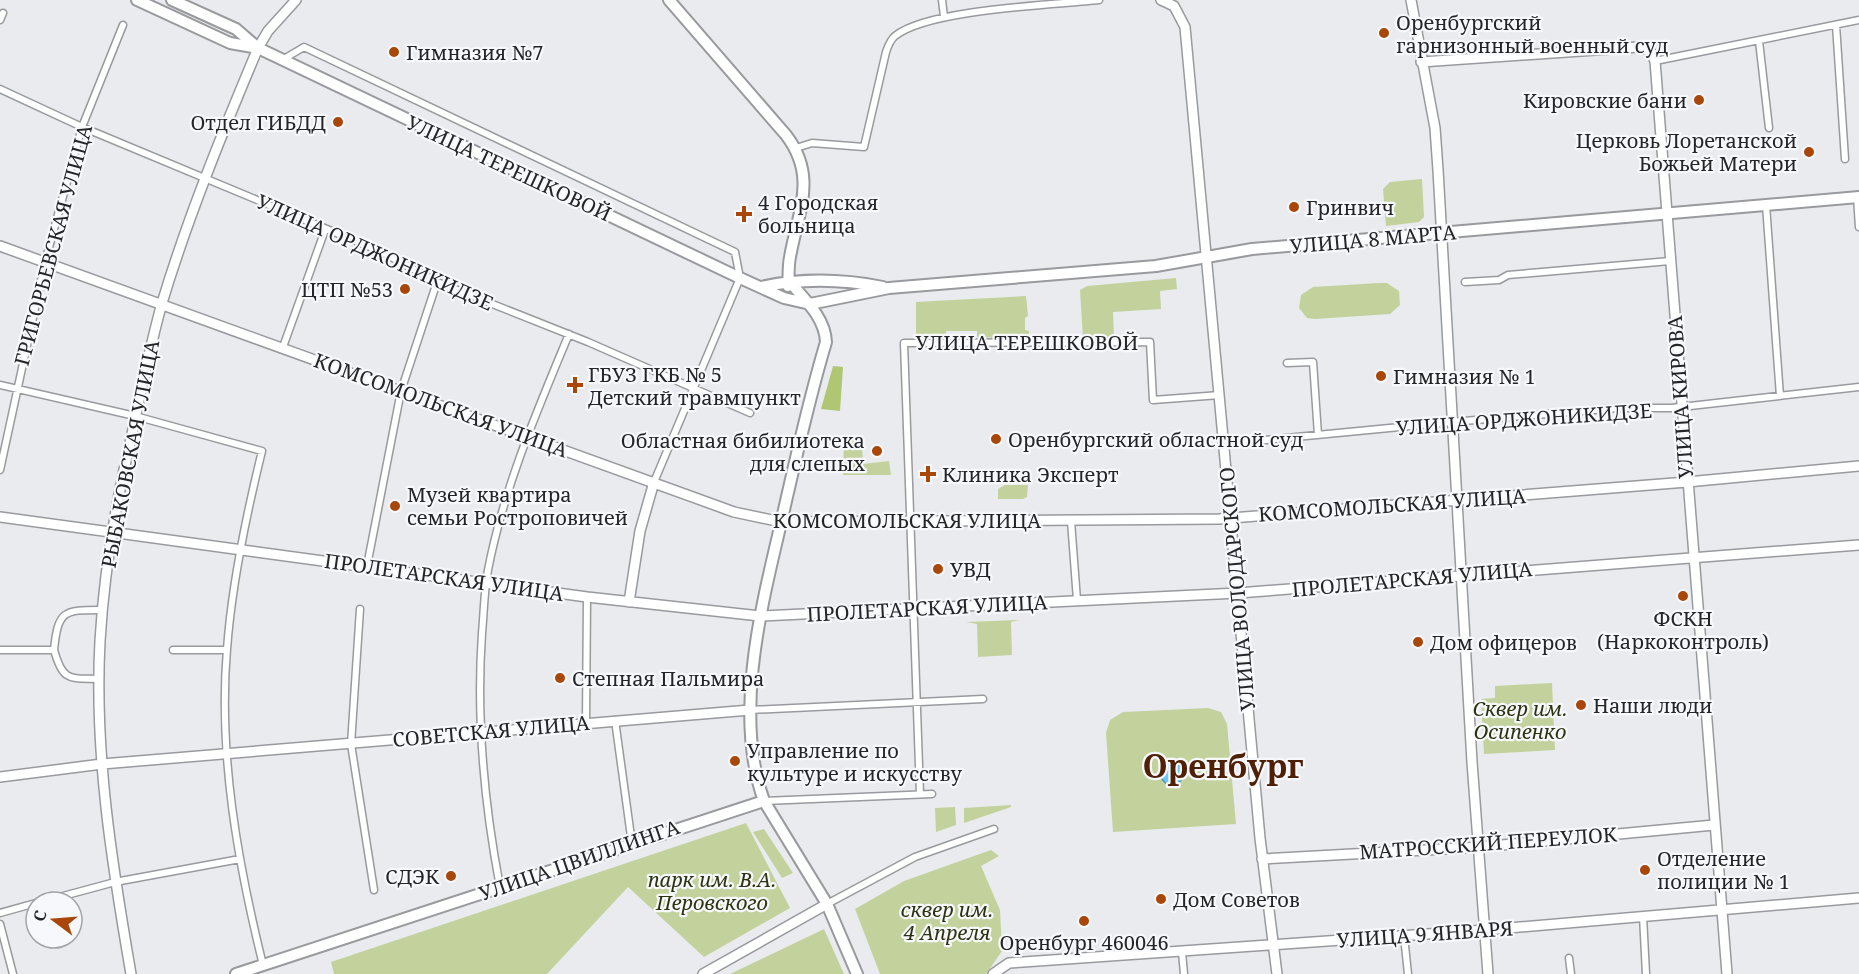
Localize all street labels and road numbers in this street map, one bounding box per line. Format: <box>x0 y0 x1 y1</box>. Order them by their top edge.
street label: УЛИЦА ТЕРЕШКОВОЙ <box>402 109 616 227</box>
street label: ГРИГОРЬЕВСКАЯ УЛИЦА <box>8 121 98 368</box>
street label: УЛИЦА ОРДЖОНИКИДЗЕ <box>252 187 498 317</box>
street label: УЛИЦА 8 МАРТА <box>1289 218 1458 260</box>
street label: УЛИЦА КИРОВА <box>1661 314 1699 479</box>
street label: УЛИЦА ТЕРЕШКОВОЙ <box>916 329 1138 356</box>
street label: РЫБАКОВСКАЯ УЛИЦА <box>95 337 166 570</box>
street label: КОМСОМОЛЬСКАЯ УЛИЦА <box>310 346 573 464</box>
street label: УЛИЦА ОРДЖОНИКИДЗЕ <box>1395 397 1653 441</box>
street label: УЛИЦА ВОЛОДАРСКОГО <box>1213 466 1261 712</box>
street label: КОМСОМОЛЬСКАЯ УЛИЦА <box>1257 482 1528 528</box>
street label: КОМСОМОЛЬСКАЯ УЛИЦА <box>773 507 1042 534</box>
street label: ПРОЛЕТАРСКАЯ УЛИЦА <box>323 547 566 607</box>
street label: ПРОЛЕТАРСКАЯ УЛИЦА <box>1291 555 1534 603</box>
street label: ПРОЛЕТАРСКАЯ УЛИЦА <box>806 588 1049 628</box>
street label: СОВЕТСКАЯ УЛИЦА <box>391 709 591 753</box>
street label: УЛИЦА ЦВИЛЛИНГА <box>475 813 684 907</box>
street label: МАТРОССКИЙ ПЕРЕУЛОК <box>1358 820 1619 865</box>
street label: УЛИЦА 9 ЯНВАРЯ <box>1336 914 1514 954</box>

